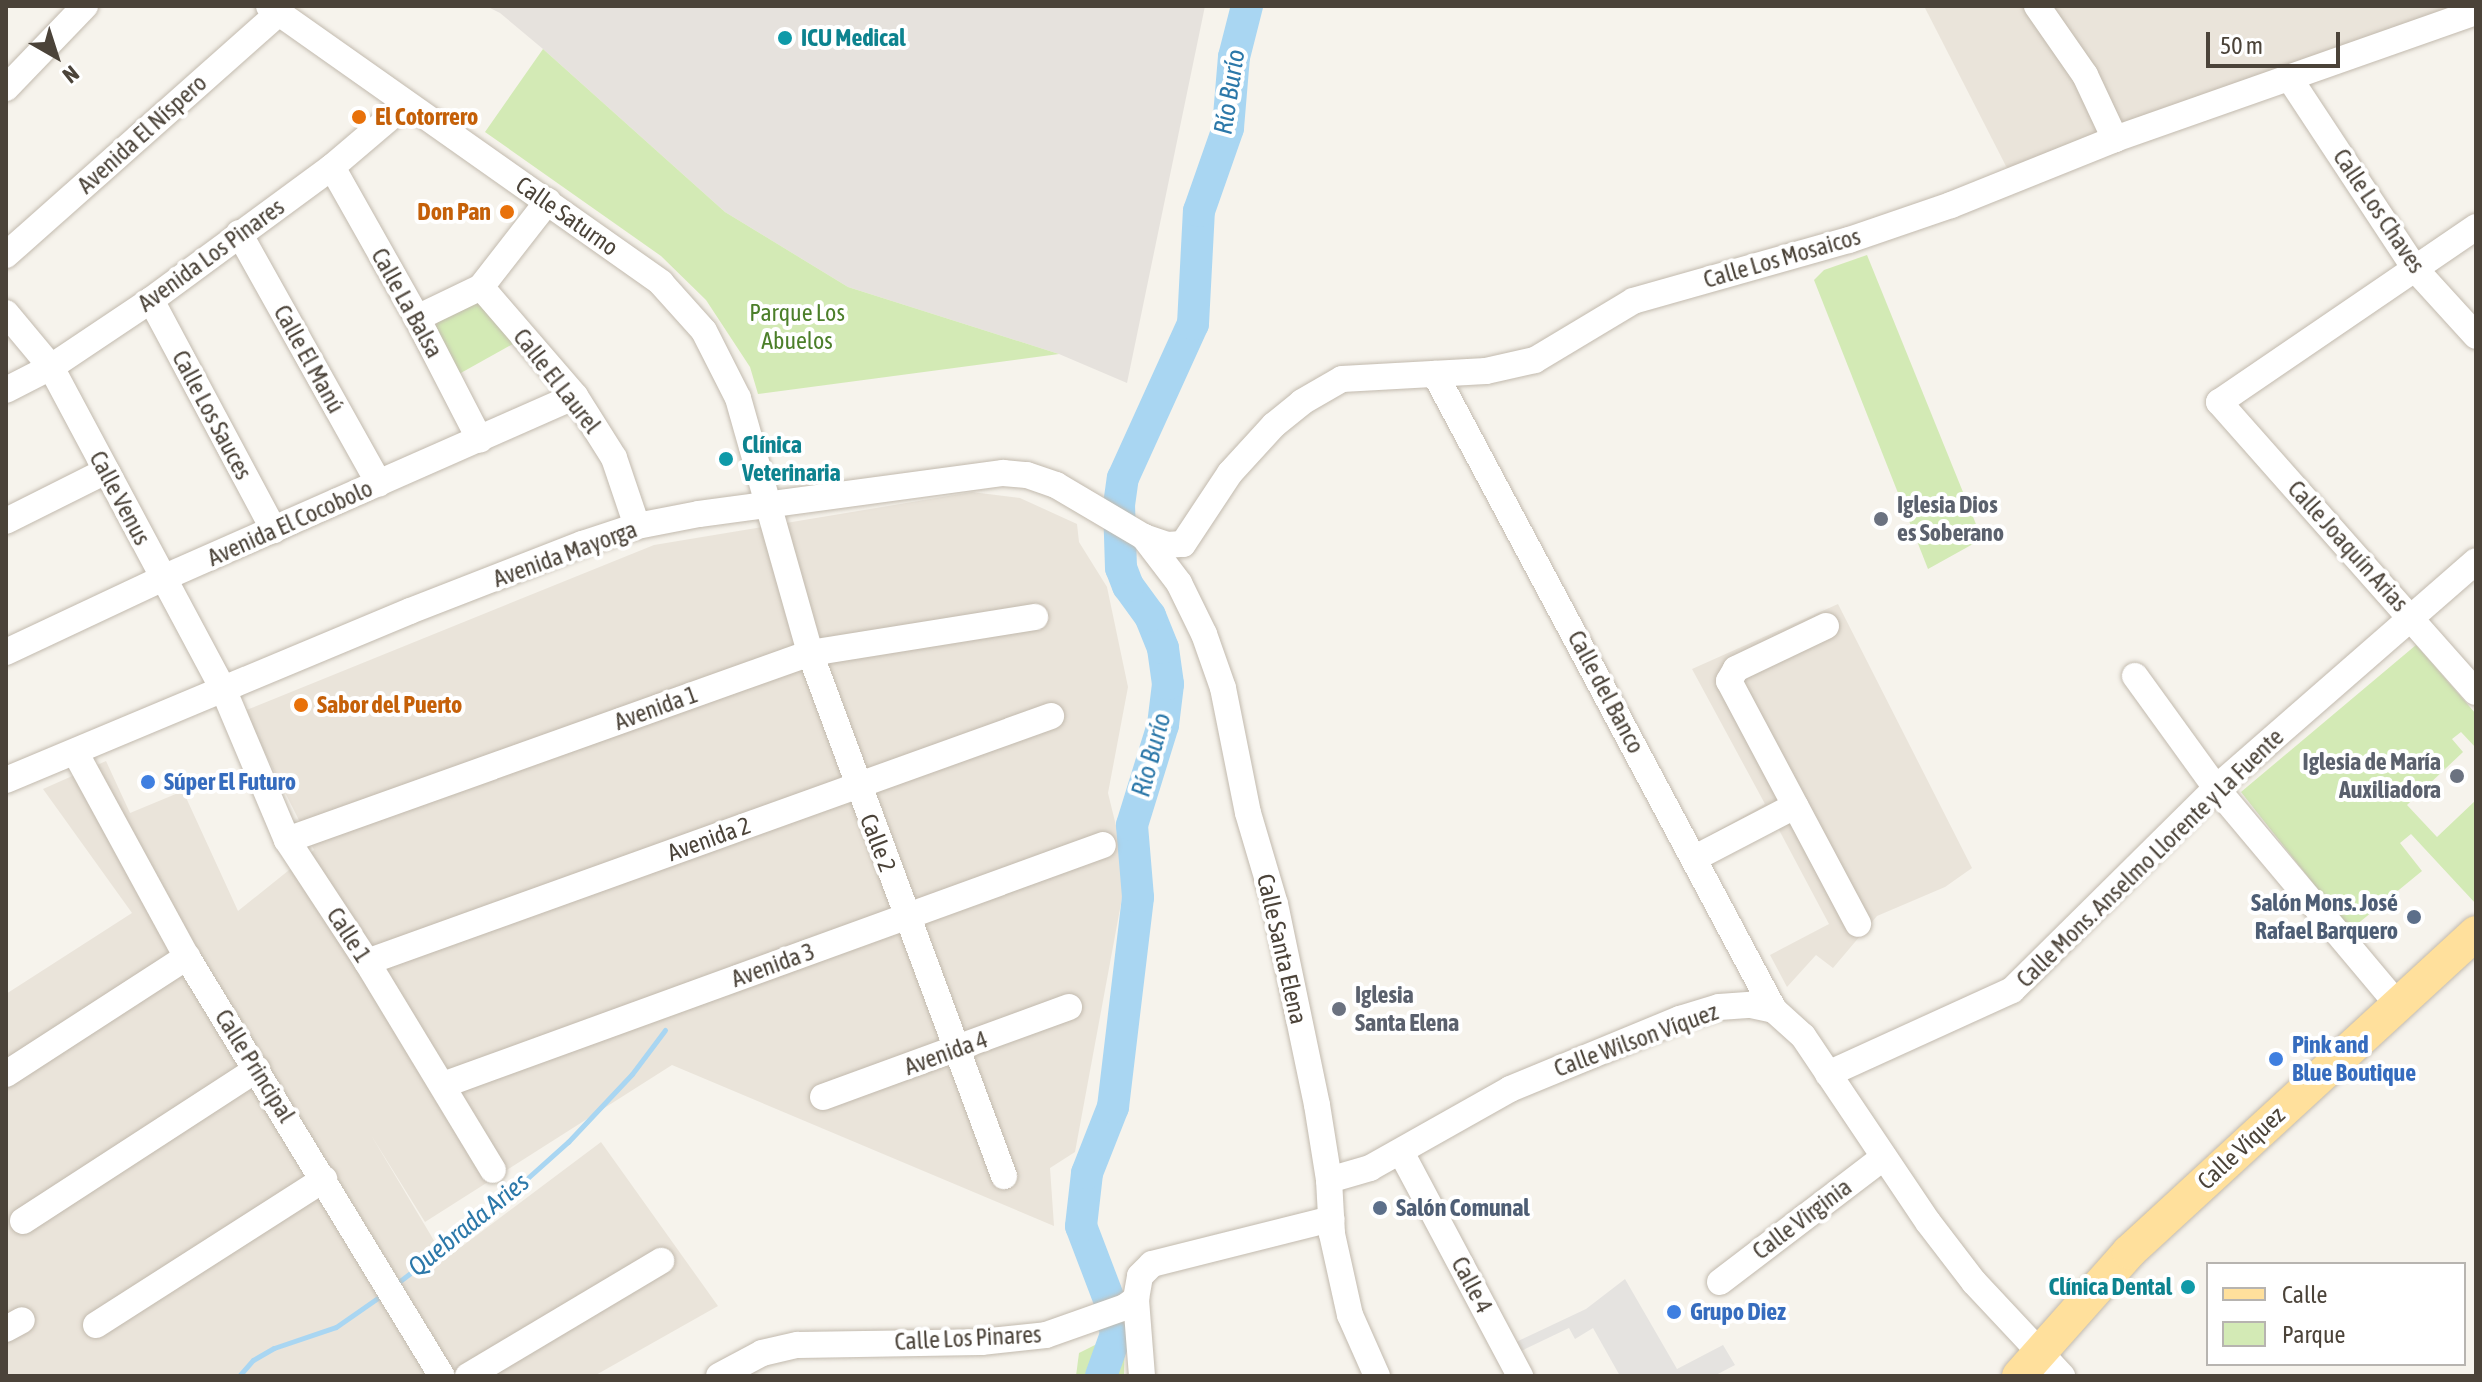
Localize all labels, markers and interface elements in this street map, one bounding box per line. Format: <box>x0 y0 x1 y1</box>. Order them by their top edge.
north arrow <box>16 16 96 96</box>
scale bar <box>2210 16 2344 66</box>
place label: ICU Medical <box>801 24 906 52</box>
marker: ICU Medical <box>776 29 794 47</box>
text: 50 m <box>2220 32 2263 59</box>
water label: Río Burío <box>1208 47 1252 137</box>
street label: Avenida El Níspero <box>71 68 213 200</box>
place label: El Cotorrero <box>375 103 478 131</box>
marker: El Cotorrero <box>350 108 368 126</box>
street label: Calle Los Chaves <box>2327 143 2431 279</box>
street label: Calle Saturno <box>510 170 624 262</box>
street label: Avenida Los Pinares <box>132 192 290 318</box>
place label: Don Pan <box>417 198 491 226</box>
marker: Don Pan <box>498 203 516 221</box>
street label: Calle Los Mosaicos <box>1700 222 1864 294</box>
street label: Calle La Balsa <box>365 243 449 363</box>
park label: Parque Los Abuelos <box>749 299 845 355</box>
street label: Calle El Manú <box>268 300 350 418</box>
street label: Calle El Laurel <box>507 323 607 439</box>
street label: Calle Los Sauces <box>166 346 258 484</box>
place label: Clínica Veterinaria <box>742 431 841 487</box>
street label: Calle Venus <box>83 446 157 550</box>
marker: Clínica Veterinaria <box>717 450 735 468</box>
street label: Avenida El Cocobolo <box>203 474 377 572</box>
street label: Calle Joaquín Arias <box>2282 475 2414 617</box>
place label: Iglesia Dios es Soberano <box>1897 491 2004 547</box>
marker: Iglesia Dios es Soberano <box>1872 510 1890 528</box>
street label: Avenida Mayorga <box>489 515 641 593</box>
street label: Calle del Banco <box>1562 626 1650 758</box>
street label: Avenida 1 <box>610 680 702 736</box>
place label: Sabor del Puerto <box>317 691 462 719</box>
marker: Sabor del Puerto <box>292 696 310 714</box>
water label: Río Burío <box>1126 710 1178 800</box>
street label: Calle Mons. Anselmo Llorente y La Fuente <box>2011 723 2289 993</box>
place label: Iglesia de María Auxiliadora <box>2303 748 2441 804</box>
marker: Iglesia de María Auxiliadora <box>2448 767 2466 785</box>
place label: Súper El Futuro <box>164 768 296 796</box>
marker: Súper El Futuro <box>139 773 157 791</box>
street label: Calle 2 <box>854 810 902 876</box>
street label: Avenida 2 <box>663 811 755 867</box>
street label: Calle Santa Elena <box>1251 871 1313 1027</box>
place label: Salón Mons. José Rafael Barquero <box>2251 889 2398 945</box>
street label: Calle 1 <box>321 902 377 968</box>
marker: Salón Mons. José Rafael Barquero <box>2405 908 2423 926</box>
street label: Avenida 3 <box>727 937 819 993</box>
place label: Iglesia Santa Elena <box>1355 981 1459 1037</box>
street label: Calle Wilson Víquez <box>1550 997 1722 1083</box>
marker: Iglesia Santa Elena <box>1330 1000 1348 1018</box>
street label: Calle Principal <box>209 1004 301 1128</box>
street label: Avenida 4 <box>900 1025 992 1081</box>
place label: Pink and Blue Boutique <box>2292 1031 2416 1087</box>
marker: Pink and Blue Boutique <box>2267 1050 2285 1068</box>
street label: Calle Víquez <box>2192 1101 2290 1195</box>
water label: Quebrada Aries <box>402 1167 536 1283</box>
street label: Calle Virginia <box>1747 1172 1857 1266</box>
place label: Salón Comunal <box>1396 1194 1530 1222</box>
marker: Salón Comunal <box>1371 1199 1389 1217</box>
street label: Calle 4 <box>1445 1252 1499 1318</box>
legend <box>2206 1262 2466 1366</box>
place label: Clínica Dental <box>2048 1273 2172 1301</box>
marker: Clínica Dental <box>2179 1278 2197 1296</box>
text: Calle <box>2282 1281 2327 1308</box>
place label: Grupo Diez <box>1690 1298 1786 1326</box>
marker: Grupo Diez <box>1665 1303 1683 1321</box>
street label: Calle Los Pinares <box>894 1320 1042 1356</box>
text: Parque <box>2282 1321 2345 1348</box>

